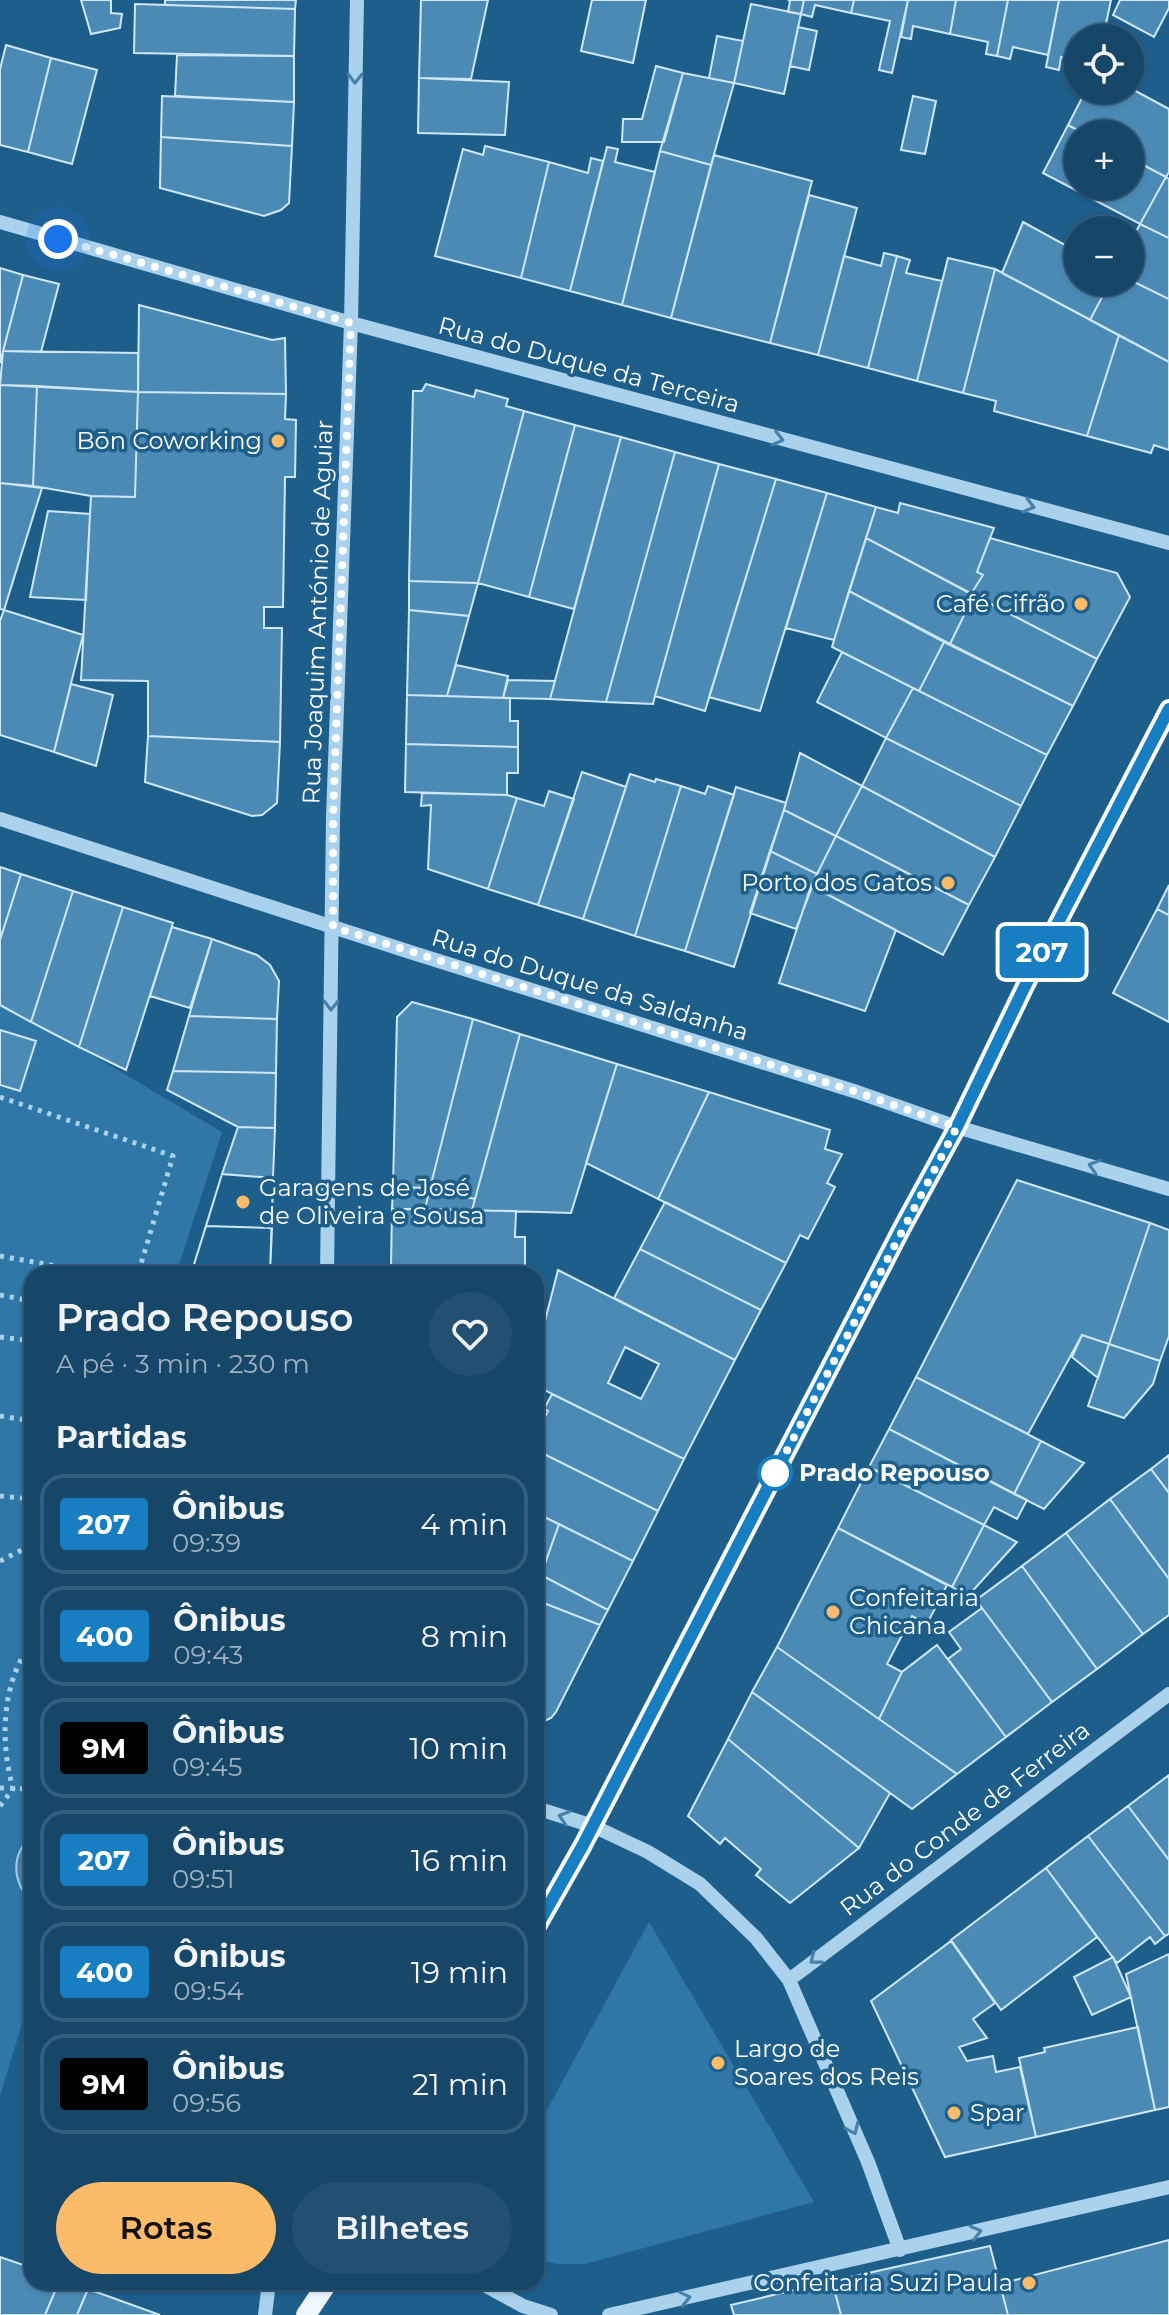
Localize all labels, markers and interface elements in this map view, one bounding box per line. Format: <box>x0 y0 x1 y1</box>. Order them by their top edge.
map controls <box>1064 24 1144 296</box>
button: locate <box>1064 24 1144 104</box>
one-way arrow <box>347 72 364 85</box>
button: + <box>1064 120 1144 200</box>
button: − <box>1064 216 1144 296</box>
your location <box>38 219 78 259</box>
street label: Rua do Duque da Terceira <box>435 310 743 419</box>
street label: Rua Joaquim António de Aguiar <box>296 419 339 805</box>
place label: Bōn Coworking <box>76 426 262 455</box>
one-way arrow <box>770 429 784 446</box>
marker: Bōn Coworking <box>269 432 287 450</box>
one-way arrow <box>1021 497 1035 514</box>
place label: Café Cifrão <box>936 589 1065 618</box>
marker: Café Cifrão <box>1072 595 1090 613</box>
place label: Porto dos Gatos <box>741 868 932 897</box>
marker: Porto dos Gatos <box>939 874 957 892</box>
street label: Rua do Duque da Saldanha <box>428 922 752 1047</box>
line badge: 207 <box>996 926 1088 978</box>
text: 207 <box>1016 935 1068 969</box>
one-way arrow <box>322 999 340 1012</box>
one-way arrow <box>1088 1159 1102 1175</box>
place label: Garagens de José de Oliveira e Sousa <box>259 1173 484 1230</box>
marker: Garagens de José de Oliveira e Sousa <box>234 1193 252 1211</box>
button: heart <box>428 1292 512 1376</box>
text: Prado Repouso <box>56 1294 354 1341</box>
text: A pé · 3 min · 230 m <box>56 1348 310 1380</box>
text: Partidas <box>56 1419 187 1456</box>
marker: Prado Repouso <box>758 1456 792 1490</box>
place label: Prado Repouso <box>799 1458 990 1487</box>
text: Ônibus <box>172 1490 284 1527</box>
text: 4 min <box>420 1506 508 1543</box>
text: 207 <box>78 1507 130 1541</box>
text: 09:39 <box>172 1527 241 1559</box>
place label: Confeitaria Chicana <box>849 1583 979 1640</box>
text: Ônibus <box>173 1602 286 1639</box>
marker: Confeitaria Chicana <box>824 1603 842 1621</box>
text: 8 min <box>421 1618 508 1655</box>
text: 400 <box>76 1619 133 1653</box>
text: 09:43 <box>173 1639 243 1671</box>
text: Ônibus <box>172 1714 284 1751</box>
street label: Rua do Conde de Ferreira <box>834 1715 1095 1922</box>
text: 10 min <box>409 1730 508 1767</box>
text: 9M <box>82 1731 126 1765</box>
text: 09:45 <box>172 1751 242 1783</box>
one-way arrow <box>558 1810 572 1826</box>
text: Ônibus <box>172 1826 284 1863</box>
text: 16 min <box>411 1842 508 1879</box>
text: 207 <box>78 1843 130 1877</box>
text: 09:51 <box>172 1863 235 1895</box>
text: Ônibus <box>173 1938 286 1975</box>
one-way arrow <box>809 1950 824 1964</box>
text: 19 min <box>411 1954 508 1991</box>
text: 400 <box>76 1955 133 1989</box>
text: 09:54 <box>173 1975 244 2007</box>
place label: Largo de Soares dos Reis <box>734 2034 919 2091</box>
text: Ônibus <box>172 2050 284 2087</box>
marker: Largo de Soares dos Reis <box>709 2054 727 2072</box>
text: 21 min <box>412 2066 508 2103</box>
text: 9M <box>82 2067 126 2101</box>
text: 09:56 <box>172 2087 241 2119</box>
place label: Spar <box>970 2098 1025 2127</box>
marker: Spar <box>945 2104 963 2122</box>
one-way arrow <box>844 2120 860 2135</box>
button: Rotas <box>56 2182 276 2274</box>
button: Bilhetes <box>292 2182 512 2274</box>
one-way arrow <box>969 2224 983 2241</box>
place label: Confeitaria Suzi Paula <box>753 2268 1013 2297</box>
marker: Confeitaria Suzi Paula <box>1020 2274 1038 2292</box>
one-way arrow <box>678 2290 692 2307</box>

